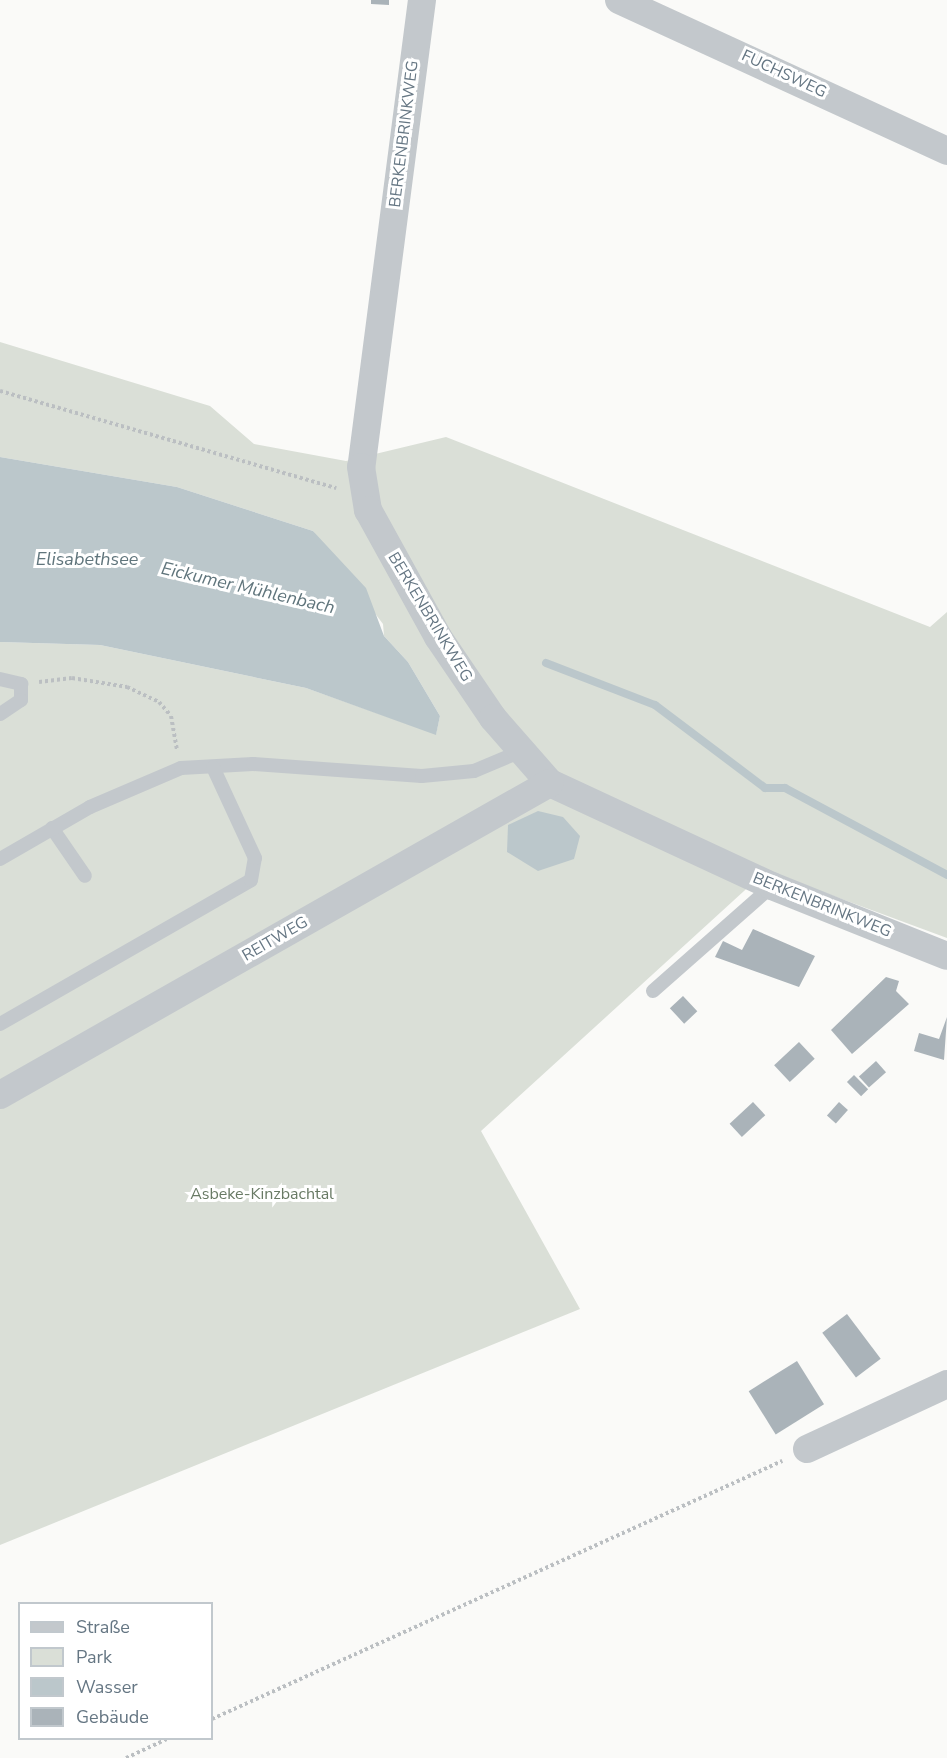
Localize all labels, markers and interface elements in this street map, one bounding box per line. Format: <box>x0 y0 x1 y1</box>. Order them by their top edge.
street label: FUCHSWEG <box>738 46 830 102</box>
street label: BERKENBRINKWEG <box>385 60 423 208</box>
water label: Elisabethsee <box>36 548 138 570</box>
street label: BERKENBRINKWEG <box>384 549 476 685</box>
water label: Eickumer Mühlenbach <box>159 558 337 618</box>
street label: BERKENBRINKWEG <box>750 868 894 942</box>
street label: REITWEG <box>239 913 311 965</box>
park label: Asbeke-Kinzbachtal <box>190 1184 334 1204</box>
legend <box>18 1602 213 1740</box>
text: Straße <box>76 1615 130 1639</box>
text: Park <box>76 1645 112 1669</box>
text: Wasser <box>76 1675 138 1699</box>
text: Gebäude <box>76 1705 149 1729</box>

